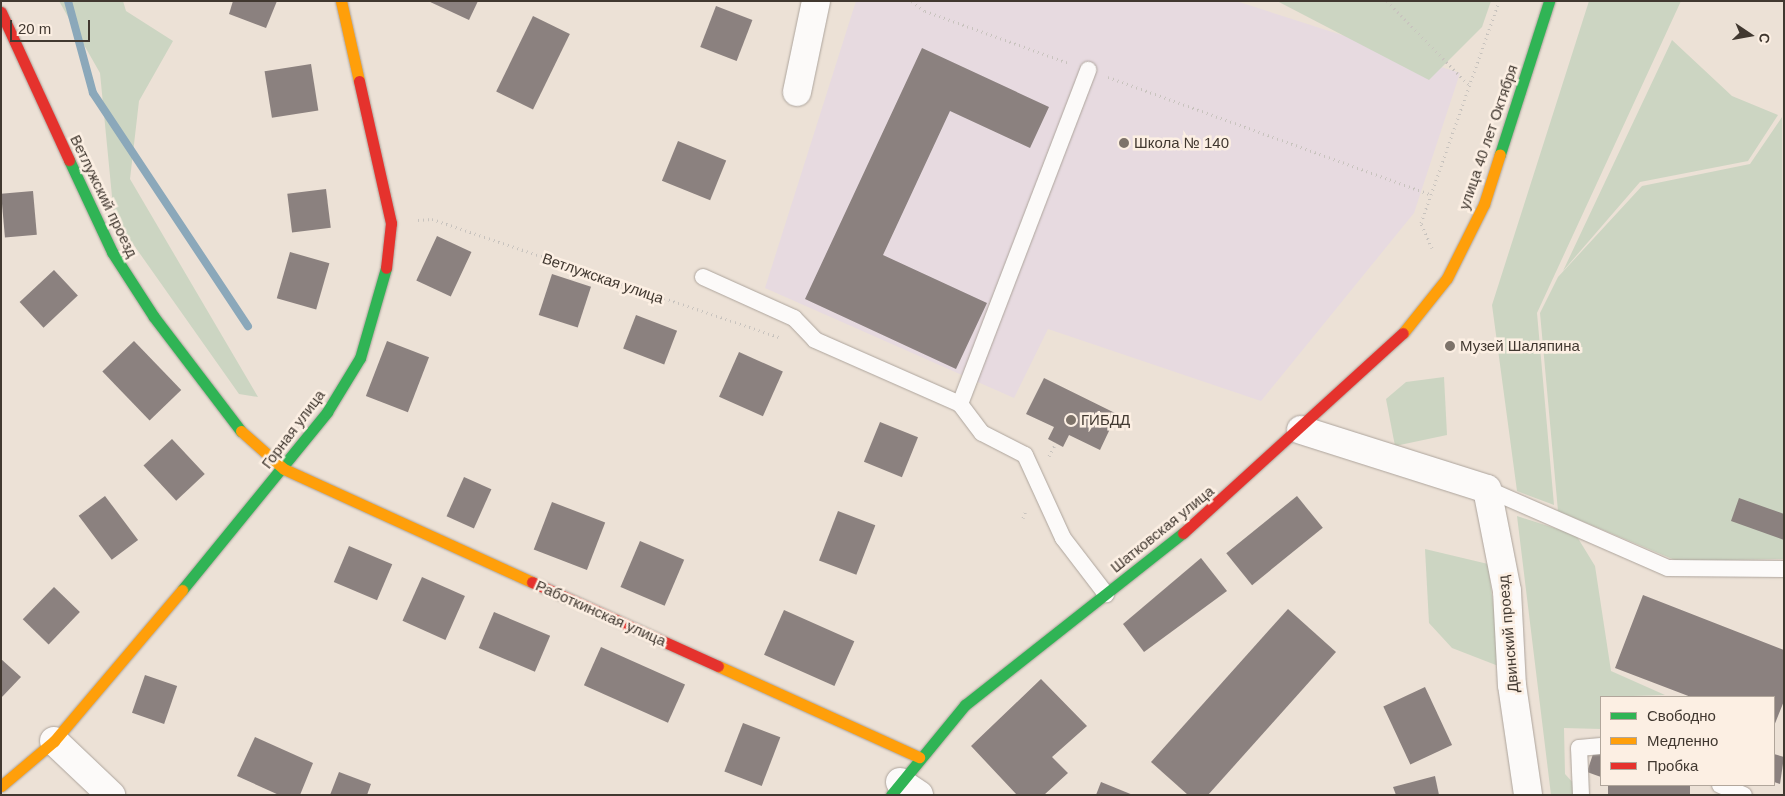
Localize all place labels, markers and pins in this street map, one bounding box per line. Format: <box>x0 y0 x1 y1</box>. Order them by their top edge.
place label: Школа № 140 <box>1134 134 1229 152</box>
marker: Школа № 140 <box>1118 137 1130 149</box>
place label: Музей Шаляпина <box>1460 337 1580 355</box>
marker: Музей Шаляпина <box>1444 340 1456 352</box>
place label: ГИБДД <box>1081 411 1130 429</box>
marker: ГИБДД <box>1065 414 1077 426</box>

